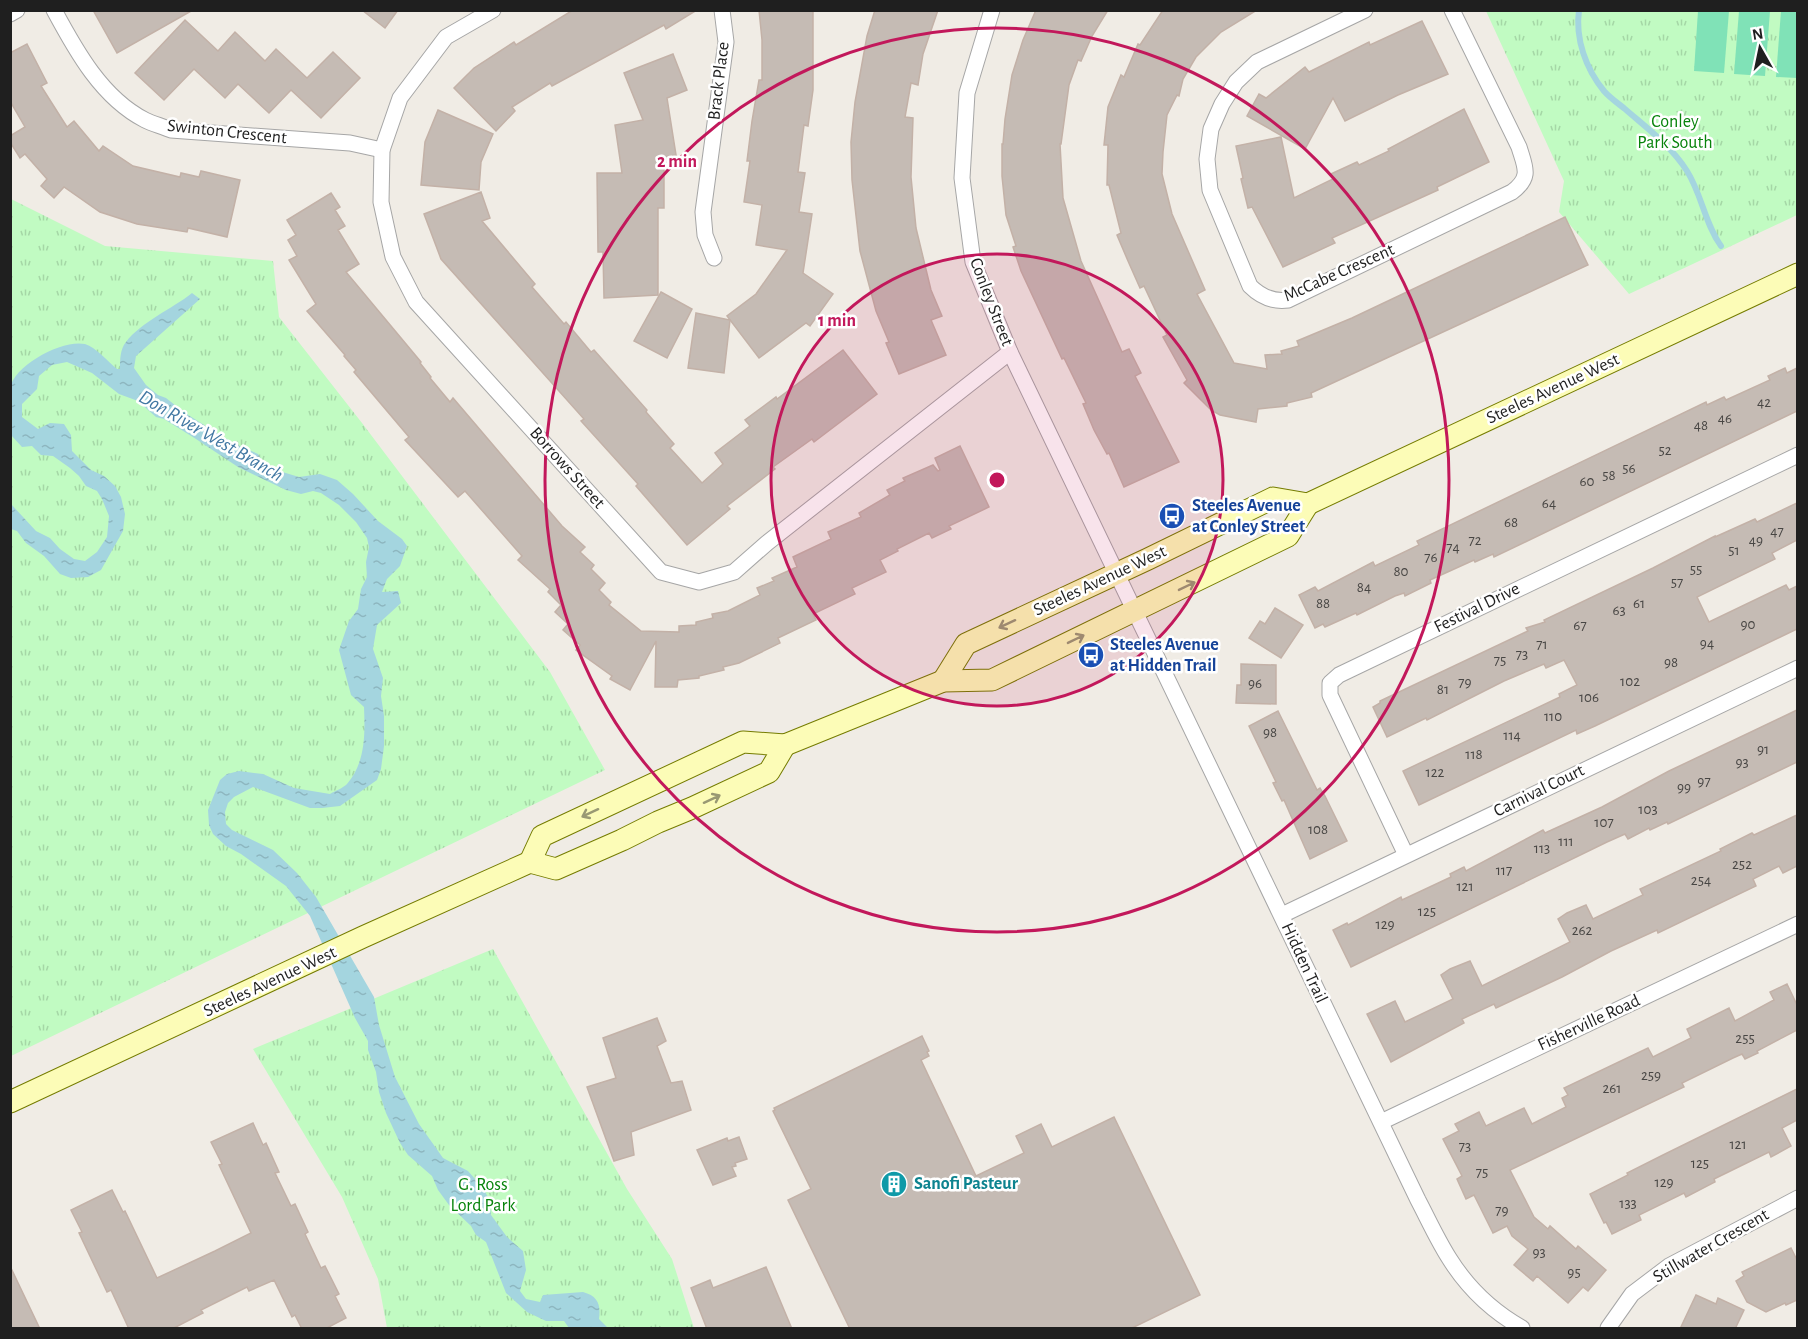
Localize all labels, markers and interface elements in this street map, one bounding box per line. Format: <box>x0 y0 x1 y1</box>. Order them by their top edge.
north arrow <box>1730 18 1790 78</box>
text: N <box>1751 25 1765 43</box>
street label: Brack Place <box>705 41 733 121</box>
park label: Conley Park South <box>1637 113 1713 152</box>
street label: Swinton Crescent <box>166 117 288 147</box>
text: 2 min <box>657 153 697 171</box>
street label: McCabe Crescent <box>1281 240 1397 305</box>
street label: Conley Street <box>966 255 1016 349</box>
text: 1 min <box>818 312 856 330</box>
street label: Steeles Avenue West <box>1484 350 1622 428</box>
water label: Don River West Branch <box>136 387 286 485</box>
house number: 42 <box>1757 395 1771 410</box>
house number: 46 <box>1718 411 1732 426</box>
house number: 48 <box>1694 418 1708 433</box>
street label: Borrows Street <box>526 424 608 512</box>
house number: 52 <box>1658 443 1672 458</box>
house number: 56 <box>1622 461 1636 476</box>
house number: 58 <box>1602 468 1616 483</box>
centre of rings <box>987 470 1007 490</box>
house number: 60 <box>1580 474 1595 489</box>
house number: 64 <box>1542 496 1556 511</box>
place label: Steeles Avenue at Conley Street <box>1192 497 1305 536</box>
bus stop icon: Steeles Avenue at Conley Street <box>1157 501 1187 531</box>
house number: 68 <box>1504 515 1518 530</box>
house number: 47 <box>1770 524 1784 539</box>
house number: 72 <box>1468 533 1482 548</box>
house number: 49 <box>1749 533 1763 548</box>
house number: 74 <box>1446 540 1460 555</box>
street label: Steeles Avenue West <box>1031 542 1169 620</box>
house number: 51 <box>1728 543 1740 558</box>
house number: 76 <box>1424 550 1438 565</box>
house number: 55 <box>1690 562 1702 577</box>
house number: 80 <box>1393 564 1409 579</box>
house number: 57 <box>1671 575 1683 590</box>
one-way arrow <box>1177 580 1195 592</box>
house number: 84 <box>1357 580 1371 595</box>
street label: Festival Drive <box>1431 580 1523 636</box>
house number: 88 <box>1316 596 1330 611</box>
house number: 61 <box>1633 596 1645 611</box>
house number: 63 <box>1612 603 1626 618</box>
house number: 90 <box>1741 617 1756 632</box>
house number: 67 <box>1573 618 1587 633</box>
one-way arrow <box>998 619 1016 631</box>
one-way arrow <box>1067 633 1085 645</box>
place label: Steeles Avenue at Hidden Trail <box>1110 636 1219 675</box>
house number: 94 <box>1700 636 1714 651</box>
house number: 71 <box>1536 637 1548 652</box>
bus stop icon: Steeles Avenue at Hidden Trail <box>1076 640 1106 670</box>
house number: 73 <box>1516 647 1528 662</box>
house number: 75 <box>1494 653 1506 668</box>
house number: 98 <box>1664 655 1678 670</box>
house number: 102 <box>1620 674 1640 689</box>
house number: 79 <box>1458 675 1472 690</box>
house number: 96 <box>1248 676 1262 691</box>
house number: 81 <box>1437 682 1449 697</box>
house number: 106 <box>1579 690 1599 705</box>
house number: 110 <box>1544 709 1562 724</box>
house number: 98 <box>1263 725 1277 740</box>
house number: 114 <box>1503 728 1521 743</box>
house number: 91 <box>1757 742 1769 757</box>
house number: 118 <box>1465 747 1483 762</box>
house number: 93 <box>1735 755 1749 770</box>
street label: Carnival Court <box>1491 761 1587 821</box>
house number: 122 <box>1426 765 1445 780</box>
house number: 97 <box>1697 774 1711 789</box>
house number: 99 <box>1677 780 1691 795</box>
one-way arrow <box>702 792 720 804</box>
house number: 103 <box>1638 802 1658 817</box>
one-way arrow <box>582 808 600 820</box>
house number: 107 <box>1594 815 1614 830</box>
house number: 108 <box>1308 822 1328 837</box>
house number: 111 <box>1558 834 1574 849</box>
house number: 113 <box>1534 841 1550 856</box>
house number: 252 <box>1732 857 1752 872</box>
house number: 117 <box>1496 863 1512 878</box>
house number: 254 <box>1691 873 1711 888</box>
house number: 121 <box>1456 879 1474 894</box>
house number: 125 <box>1418 904 1436 919</box>
house number: 129 <box>1375 917 1395 932</box>
street label: Hidden Trail <box>1278 920 1330 1006</box>
house number: 262 <box>1572 923 1593 938</box>
street label: Steeles Avenue West <box>201 943 339 1021</box>
street label: Fisherville Road <box>1535 992 1643 1054</box>
house number: 255 <box>1735 1031 1755 1046</box>
house number: 259 <box>1641 1068 1661 1083</box>
house number: 261 <box>1602 1081 1622 1096</box>
house number: 121 <box>1729 1137 1747 1152</box>
house number: 73 <box>1459 1139 1471 1154</box>
house number: 125 <box>1691 1156 1709 1171</box>
house number: 75 <box>1476 1165 1488 1180</box>
building icon: Sanofi Pasteur <box>879 1169 909 1199</box>
place label: Sanofi Pasteur <box>914 1175 1019 1193</box>
house number: 129 <box>1654 1175 1674 1190</box>
park label: G. Ross Lord Park <box>450 1176 516 1215</box>
house number: 133 <box>1619 1196 1637 1211</box>
house number: 79 <box>1495 1203 1509 1218</box>
street label: Stillwater Crescent <box>1650 1206 1772 1286</box>
house number: 93 <box>1532 1245 1546 1260</box>
house number: 95 <box>1567 1265 1581 1280</box>

